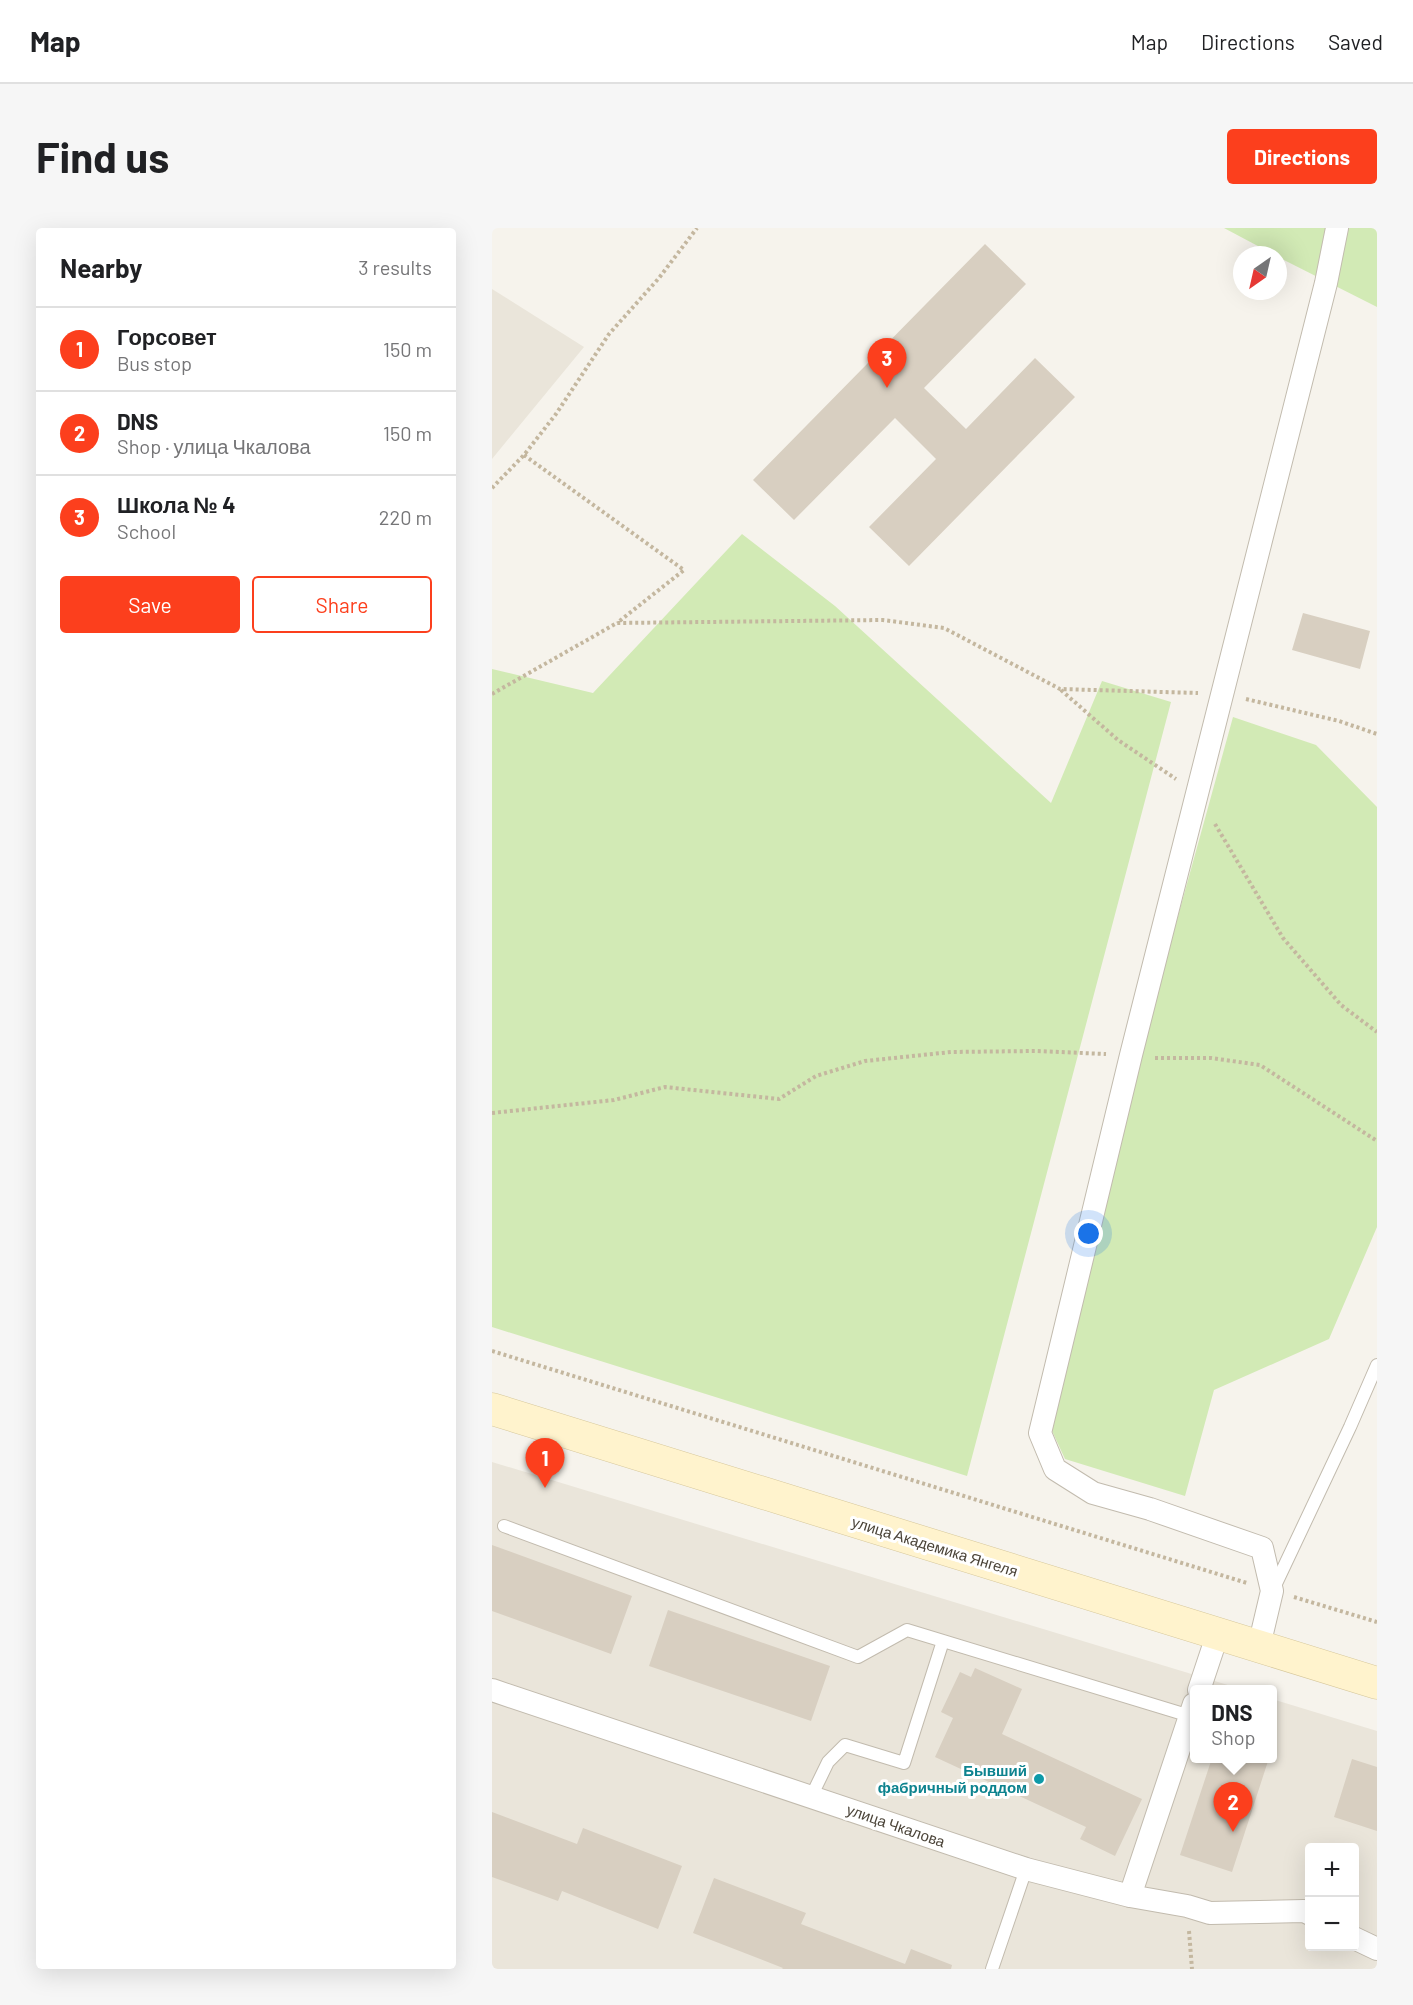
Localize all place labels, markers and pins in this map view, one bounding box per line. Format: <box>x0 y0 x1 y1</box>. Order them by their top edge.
pin: 3 <box>868 338 906 388</box>
pin: 1 <box>526 1438 564 1488</box>
place label: Бывший фабричный роддом <box>878 1761 1027 1796</box>
marker: Бывший фабричный роддом <box>1032 1772 1046 1786</box>
pin: 2 <box>1214 1782 1252 1832</box>

